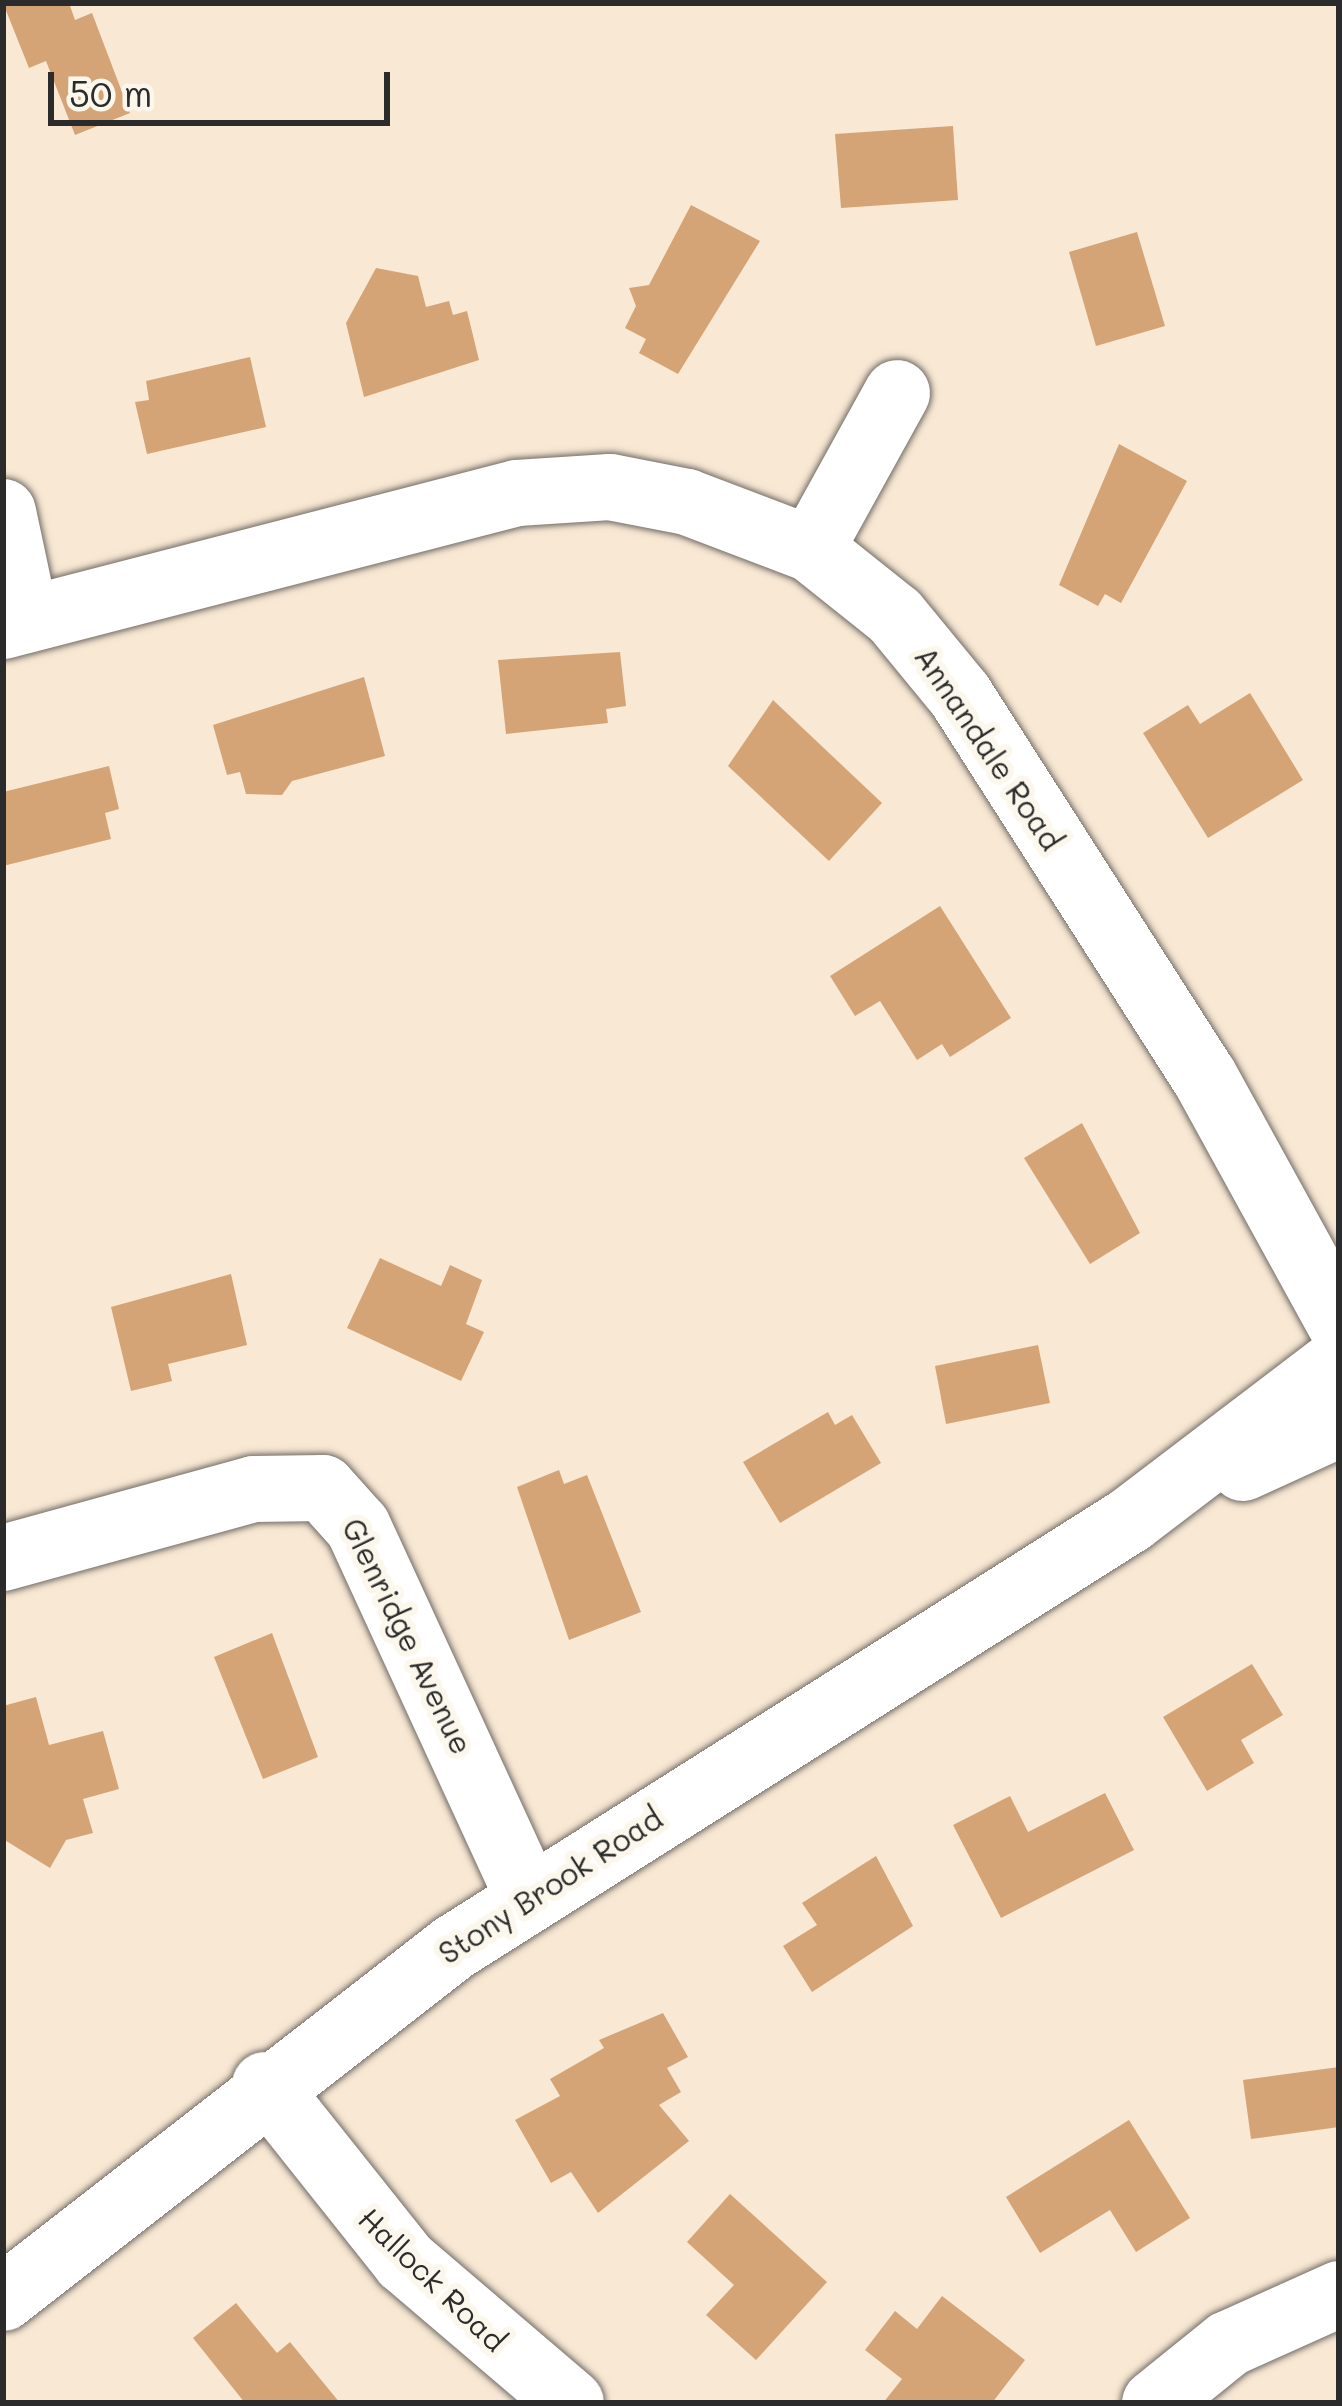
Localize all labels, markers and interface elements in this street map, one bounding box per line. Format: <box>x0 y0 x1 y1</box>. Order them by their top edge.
scale bar <box>54 48 396 122</box>
text: 50 m <box>69 69 152 116</box>
street label: Annandale Road <box>908 640 1070 856</box>
street label: Glenridge Avenue <box>335 1512 481 1760</box>
street label: Stony Brook Road <box>431 1799 669 1971</box>
street label: Hallock Road <box>352 2200 514 2358</box>

